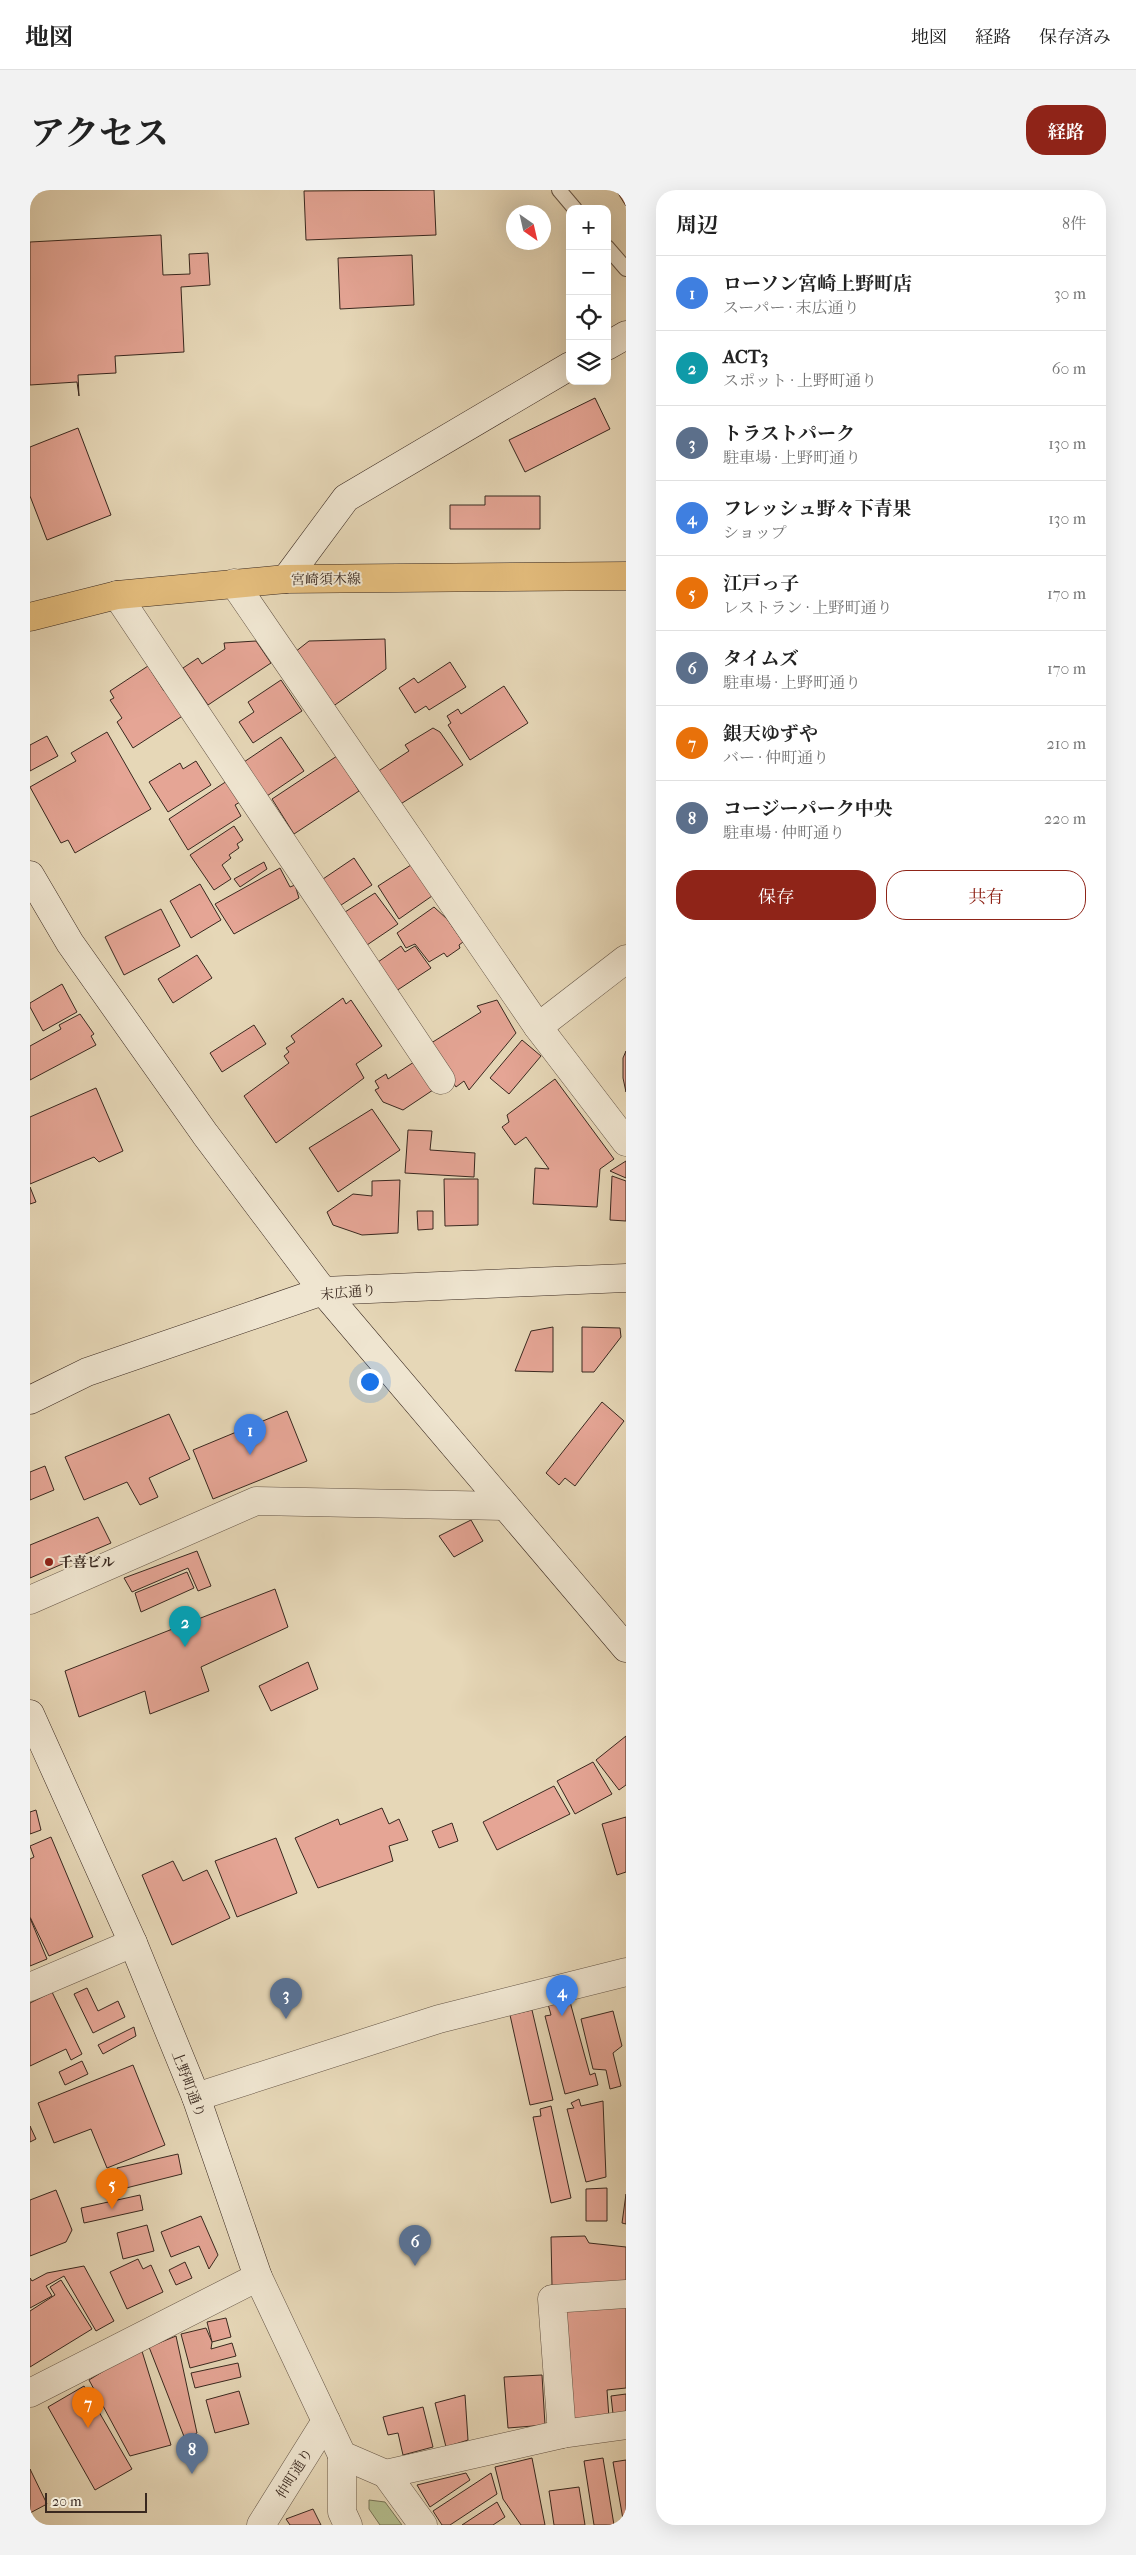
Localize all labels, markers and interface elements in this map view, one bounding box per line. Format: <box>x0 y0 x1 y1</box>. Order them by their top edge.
text: 地図 <box>25 23 73 51</box>
text: 地図 <box>911 27 947 48</box>
text: 経路 <box>975 27 1011 48</box>
text: 保存済み <box>1039 27 1111 48</box>
button: 経路 <box>1026 105 1106 155</box>
text: アクセス <box>30 113 169 154</box>
north arrow <box>506 205 551 250</box>
map controls <box>566 205 611 385</box>
button: + <box>566 205 611 250</box>
text: 周辺 <box>676 213 718 237</box>
text: 8件 <box>1062 214 1086 233</box>
button: − <box>566 250 611 295</box>
text: ローソン宮崎上野町店 <box>723 273 912 295</box>
text: 1 <box>689 284 695 303</box>
text: 30 m <box>1054 284 1086 303</box>
button: locate <box>566 295 611 340</box>
text: スーパー · 末広通り <box>723 298 860 317</box>
button: layers <box>566 340 611 385</box>
text: ACT3 <box>723 346 768 368</box>
text: 2 <box>688 359 696 378</box>
text: 60 m <box>1052 359 1086 378</box>
text: スポット · 上野町通り <box>723 371 877 390</box>
text: トラストパーク <box>723 423 855 445</box>
text: 3 <box>689 434 695 453</box>
text: 130 m <box>1048 434 1086 453</box>
text: 駐車場 · 上野町通り <box>723 448 861 467</box>
text: フレッシュ野々下青果 <box>723 498 912 520</box>
text: 4 <box>687 509 697 528</box>
text: 130 m <box>1048 509 1086 528</box>
text: ショップ <box>723 523 787 542</box>
street label: 宮崎須木線 <box>291 570 361 589</box>
text: 江戸っ子 <box>723 573 799 595</box>
text: 5 <box>689 584 695 603</box>
text: 170 m <box>1047 584 1086 603</box>
text: レストラン · 上野町通り <box>723 598 893 617</box>
text: タイムズ <box>723 648 799 670</box>
text: 6 <box>688 659 696 678</box>
text: 170 m <box>1047 659 1086 678</box>
text: 駐車場 · 上野町通り <box>723 673 861 692</box>
text: 銀天ゆずや <box>723 723 818 745</box>
text: 7 <box>688 734 696 753</box>
text: 210 m <box>1047 734 1086 753</box>
text: バー · 仲町通り <box>723 748 829 767</box>
text: コージーパーク中央 <box>723 798 893 820</box>
text: 8 <box>688 809 696 828</box>
text: 220 m <box>1044 809 1086 828</box>
text: 駐車場 · 仲町通り <box>723 823 845 842</box>
button: 保存 <box>676 870 876 920</box>
button: 共有 <box>886 870 1086 920</box>
street label: 末広通り <box>319 1282 377 1303</box>
your location <box>357 1369 383 1395</box>
pin: 1 <box>234 1414 266 1455</box>
place label: 千喜ビル <box>59 1554 115 1571</box>
marker: 千喜ビル <box>43 1556 55 1568</box>
pin: 2 <box>169 1606 201 1647</box>
pin: 4 <box>546 1975 578 2016</box>
pin: 3 <box>270 1978 302 2019</box>
street label: 上野町通り <box>168 2048 209 2120</box>
pin: 5 <box>96 2168 128 2209</box>
pin: 6 <box>399 2225 431 2266</box>
pin: 7 <box>72 2387 104 2428</box>
pin: 8 <box>176 2433 208 2474</box>
street label: 仲町通り <box>272 2445 316 2502</box>
scale bar <box>45 2490 148 2513</box>
text: 20 m <box>52 2493 82 2510</box>

